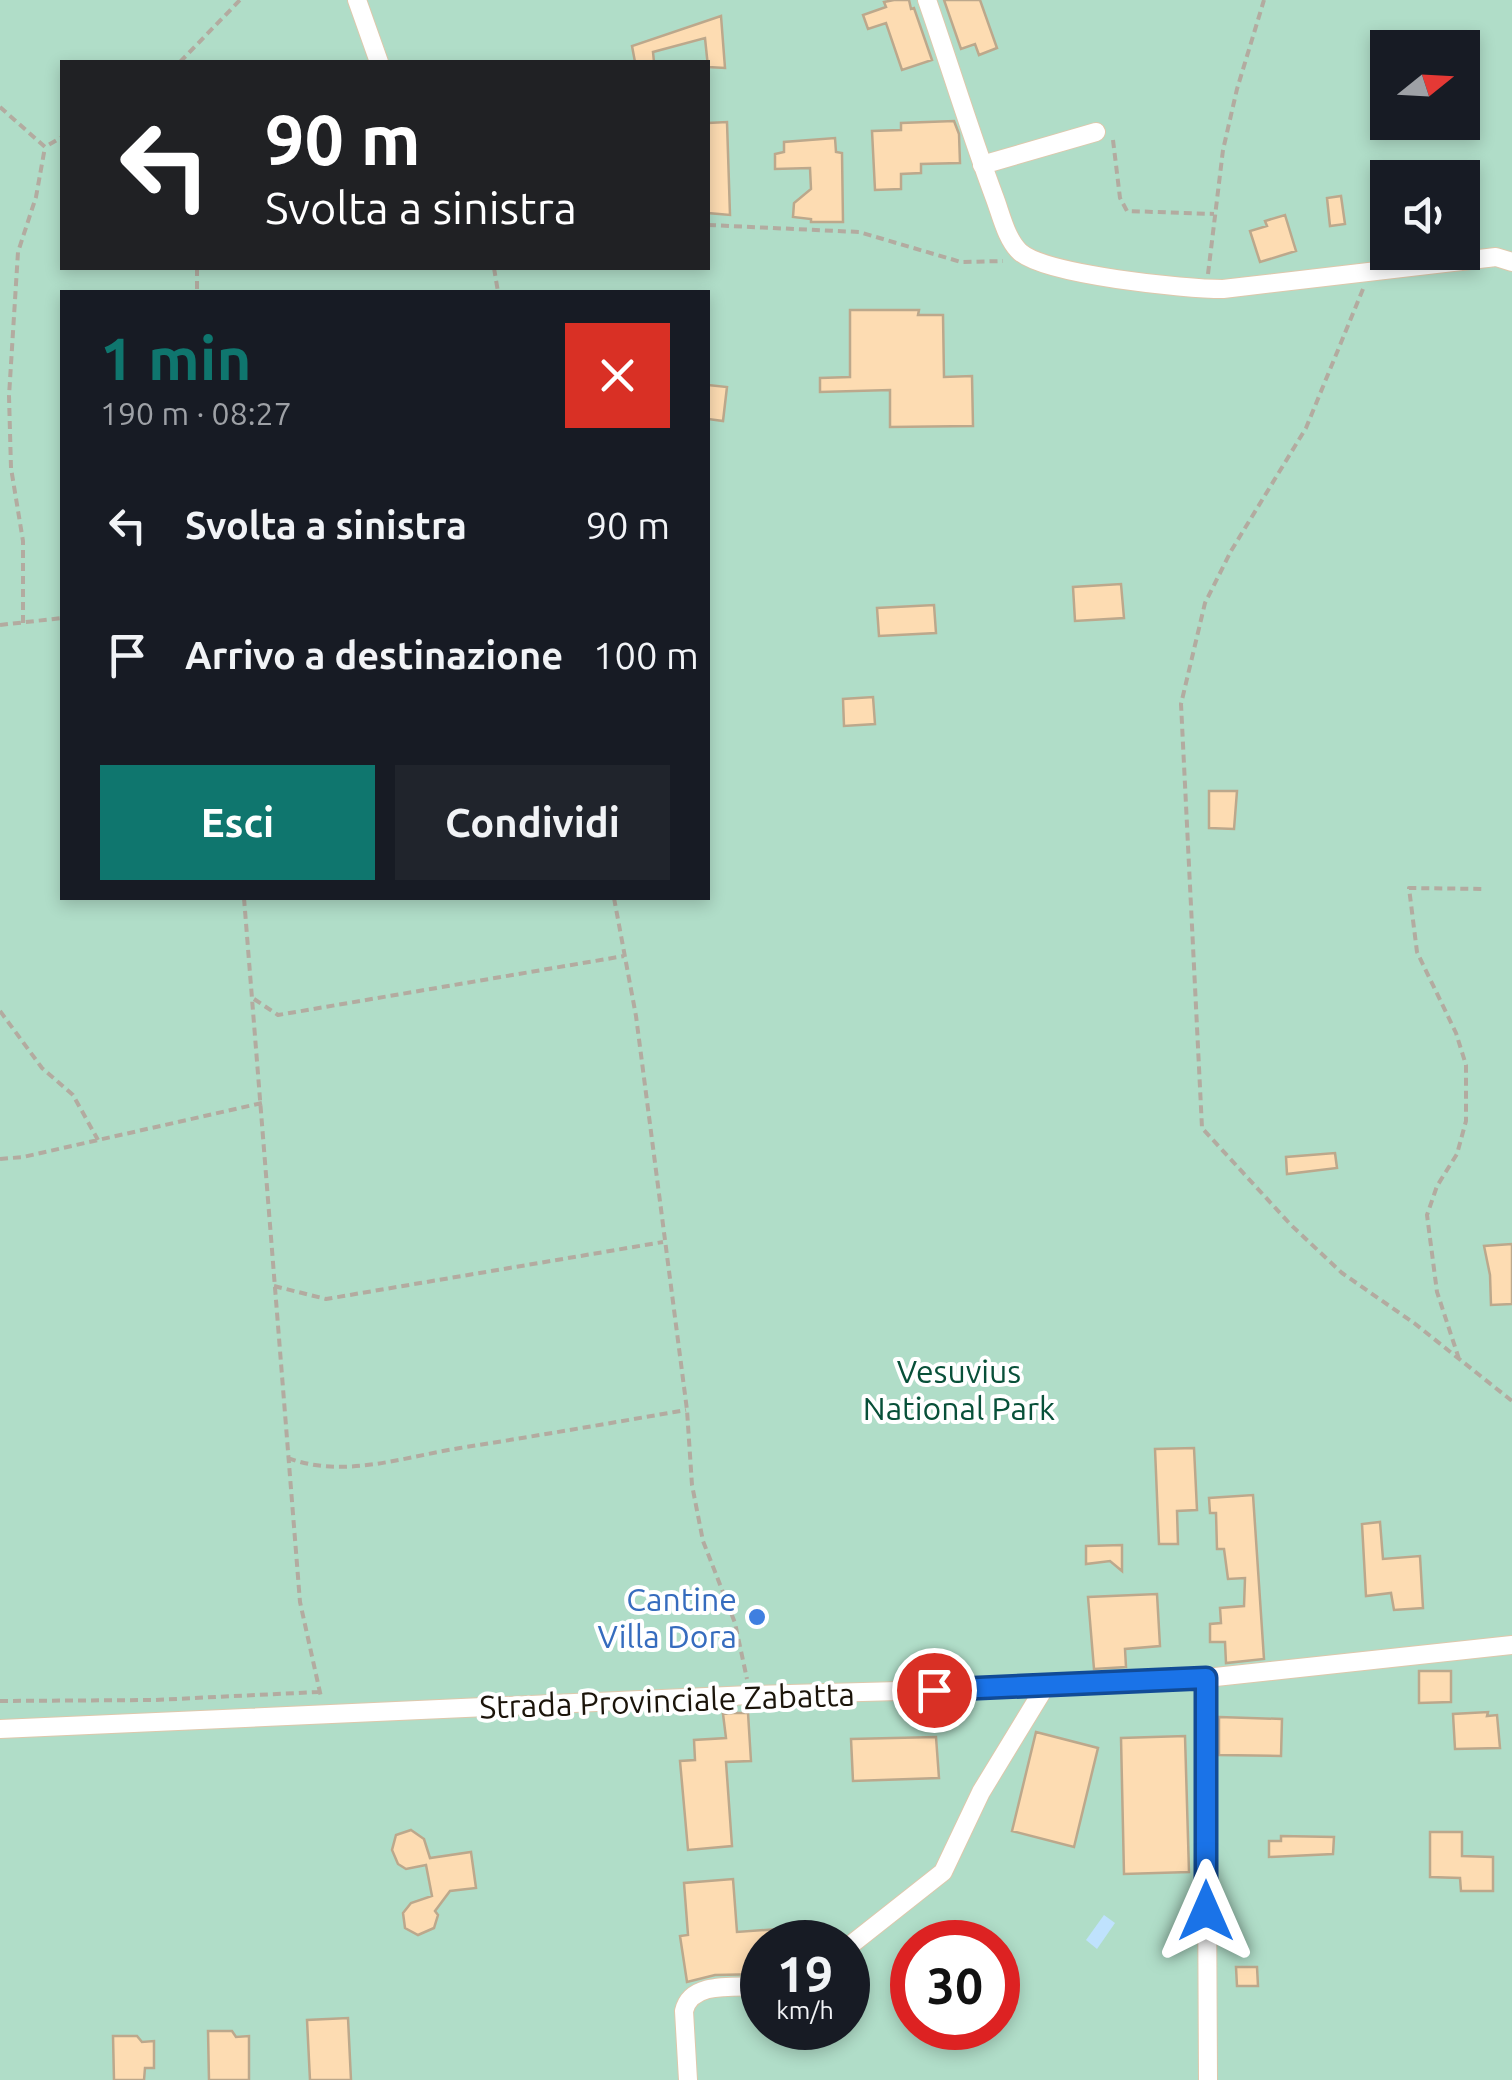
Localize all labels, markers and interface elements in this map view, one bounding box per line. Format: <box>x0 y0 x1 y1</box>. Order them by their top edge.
north arrow <box>1370 30 1480 140</box>
map controls <box>1370 30 1480 270</box>
icon: left <box>100 100 230 230</box>
text: 90 m <box>265 100 421 178</box>
button: sound <box>1370 160 1480 270</box>
text: Svolta a sinistra <box>265 182 577 233</box>
button: close <box>565 323 670 428</box>
text: 1 min <box>100 324 252 391</box>
text: 190 m · 08:27 <box>100 395 292 431</box>
icon: left <box>100 498 155 553</box>
text: Svolta a sinistra <box>185 504 467 546</box>
text: 90 m <box>586 504 670 546</box>
icon: arrive <box>100 628 155 683</box>
text: Arrivo a destinazione <box>185 634 563 676</box>
text: 100 m <box>593 634 699 676</box>
button: Esci <box>100 765 375 880</box>
button: Condividi <box>395 765 670 880</box>
park label: Vesuvius National Park <box>863 1353 1055 1426</box>
place label: Cantine Villa Dora <box>597 1581 737 1654</box>
marker: Cantine Villa Dora <box>746 1606 768 1628</box>
pin <box>892 1648 977 1733</box>
icon: arrive <box>907 1663 962 1718</box>
street label: Strada Provinciale Zabatta <box>479 1675 855 1725</box>
position arrow <box>1154 1859 1258 1963</box>
speed limit sign: 30 <box>890 1920 1020 2050</box>
text: 19 <box>777 1945 833 2001</box>
text: km/h <box>776 1996 834 2024</box>

